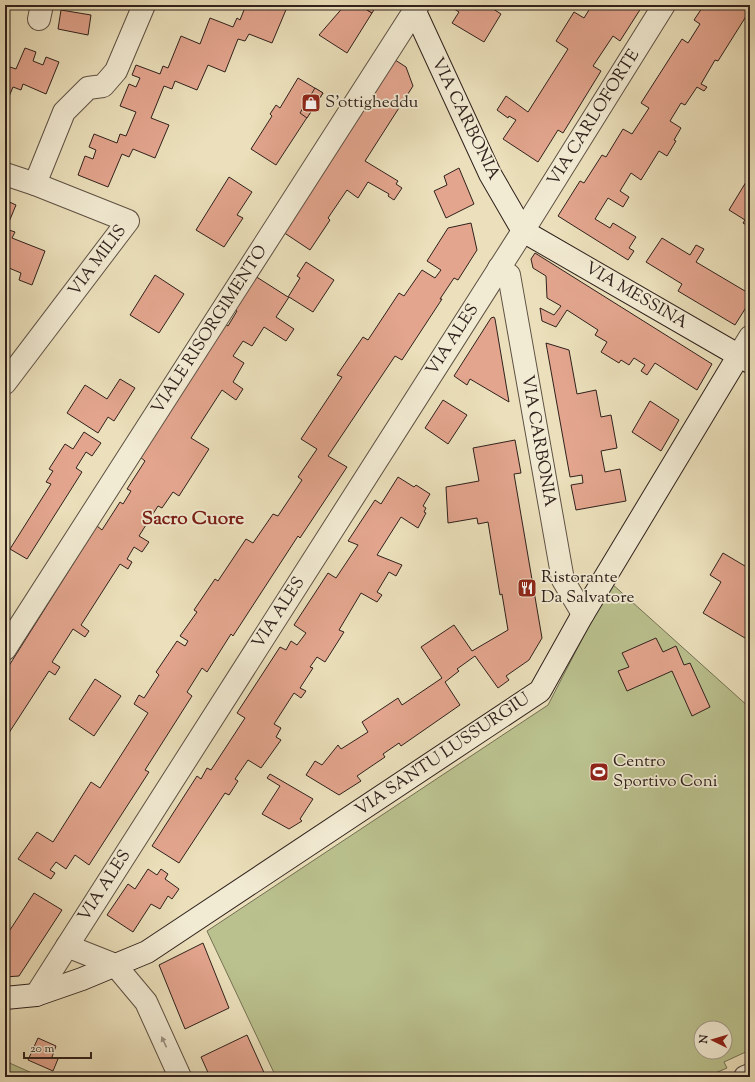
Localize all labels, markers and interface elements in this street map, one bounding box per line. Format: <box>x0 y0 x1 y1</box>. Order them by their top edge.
street label: VIA CARLOFORTE <box>542 45 646 191</box>
street label: VIA CARBONIA <box>425 54 505 184</box>
place label: S'ottigheddu <box>325 91 419 115</box>
shop icon: S'ottigheddu <box>300 92 322 114</box>
street label: VIA MILIS <box>63 220 133 302</box>
street label: VIALE RISORGIMENTO <box>146 241 274 419</box>
street label: VIA MESSINA <box>580 257 692 335</box>
street label: VIA ALES <box>421 299 485 381</box>
street label: VIA CARBONIA <box>515 373 561 509</box>
district label: Sacro Cuore <box>142 506 244 533</box>
place label: Ristorante Da Salvatore <box>541 566 635 610</box>
street label: VIA ALES <box>247 572 311 654</box>
restaurant icon: Ristorante Da Salvatore <box>516 577 538 599</box>
street label: VIA SANTU LUSSURGIU <box>351 687 535 823</box>
place label: Centro Sportivo Coni <box>613 750 718 794</box>
sports icon: Centro Sportivo Coni <box>588 761 610 783</box>
street label: VIA ALES <box>73 845 137 927</box>
north arrow <box>693 1020 733 1060</box>
scale bar <box>24 1034 91 1060</box>
text: N <box>696 1034 712 1045</box>
one-way arrow <box>161 1036 167 1047</box>
text: 20 m <box>30 1040 55 1058</box>

